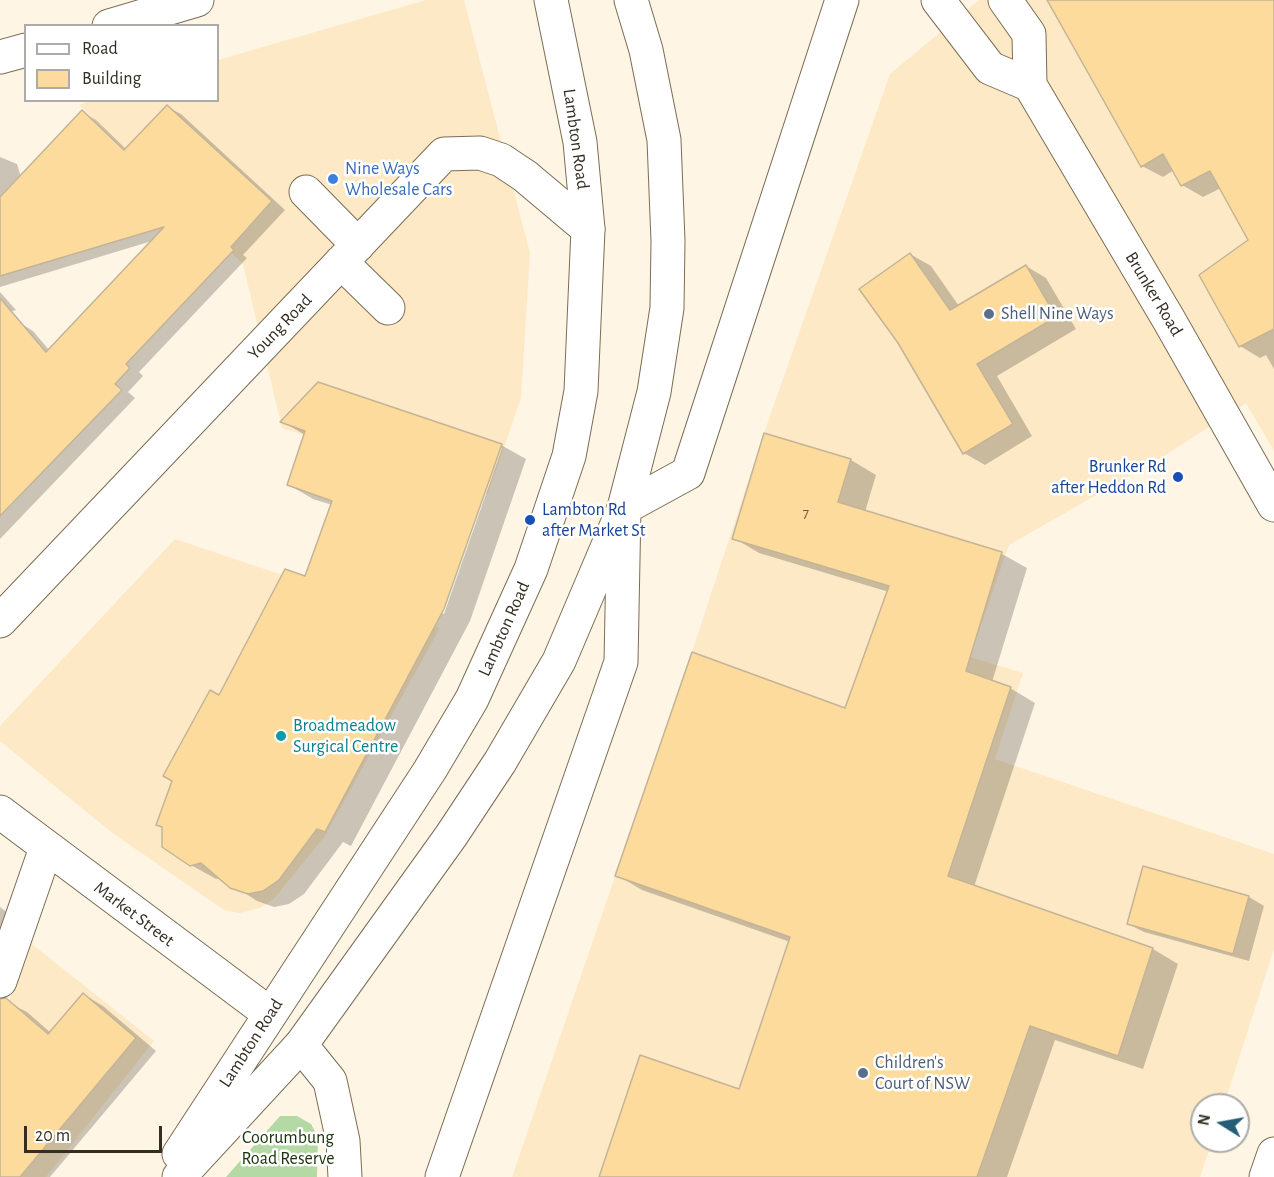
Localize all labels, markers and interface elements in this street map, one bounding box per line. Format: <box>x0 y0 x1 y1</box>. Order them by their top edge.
legend <box>24 24 219 102</box>
text: Road <box>82 40 118 58</box>
text: Building <box>82 70 141 88</box>
street label: Lambton Road <box>558 87 594 191</box>
place label: Nine Ways Wholesale Cars <box>345 158 452 201</box>
marker: Nine Ways Wholesale Cars <box>326 172 340 186</box>
street label: Brunker Road <box>1120 248 1188 340</box>
street label: Young Road <box>243 290 317 364</box>
place label: Shell Nine Ways <box>1001 303 1114 325</box>
marker: Shell Nine Ways <box>982 307 996 321</box>
place label: Brunker Rd after Heddon Rd <box>1051 456 1166 498</box>
marker: Brunker Rd after Heddon Rd <box>1171 470 1185 484</box>
place label: Lambton Rd after Market St <box>542 499 645 542</box>
house number: 7 <box>803 504 809 522</box>
marker: Lambton Rd after Market St <box>523 513 537 527</box>
street label: Lambton Road <box>473 578 535 680</box>
place label: Broadmeadow Surgical Centre <box>293 715 398 758</box>
marker: Broadmeadow Surgical Centre <box>274 729 288 743</box>
street label: Market Street <box>89 877 179 951</box>
street label: Lambton Road <box>214 995 288 1091</box>
place label: Children's Court of NSW <box>875 1052 970 1094</box>
marker: Children's Court of NSW <box>856 1066 870 1080</box>
north arrow <box>1190 1093 1250 1153</box>
text: N <box>1195 1113 1213 1127</box>
scale bar <box>27 1114 165 1152</box>
text: 20 m <box>35 1127 70 1145</box>
park label: Coorumbung Road Reserve <box>241 1127 335 1170</box>

